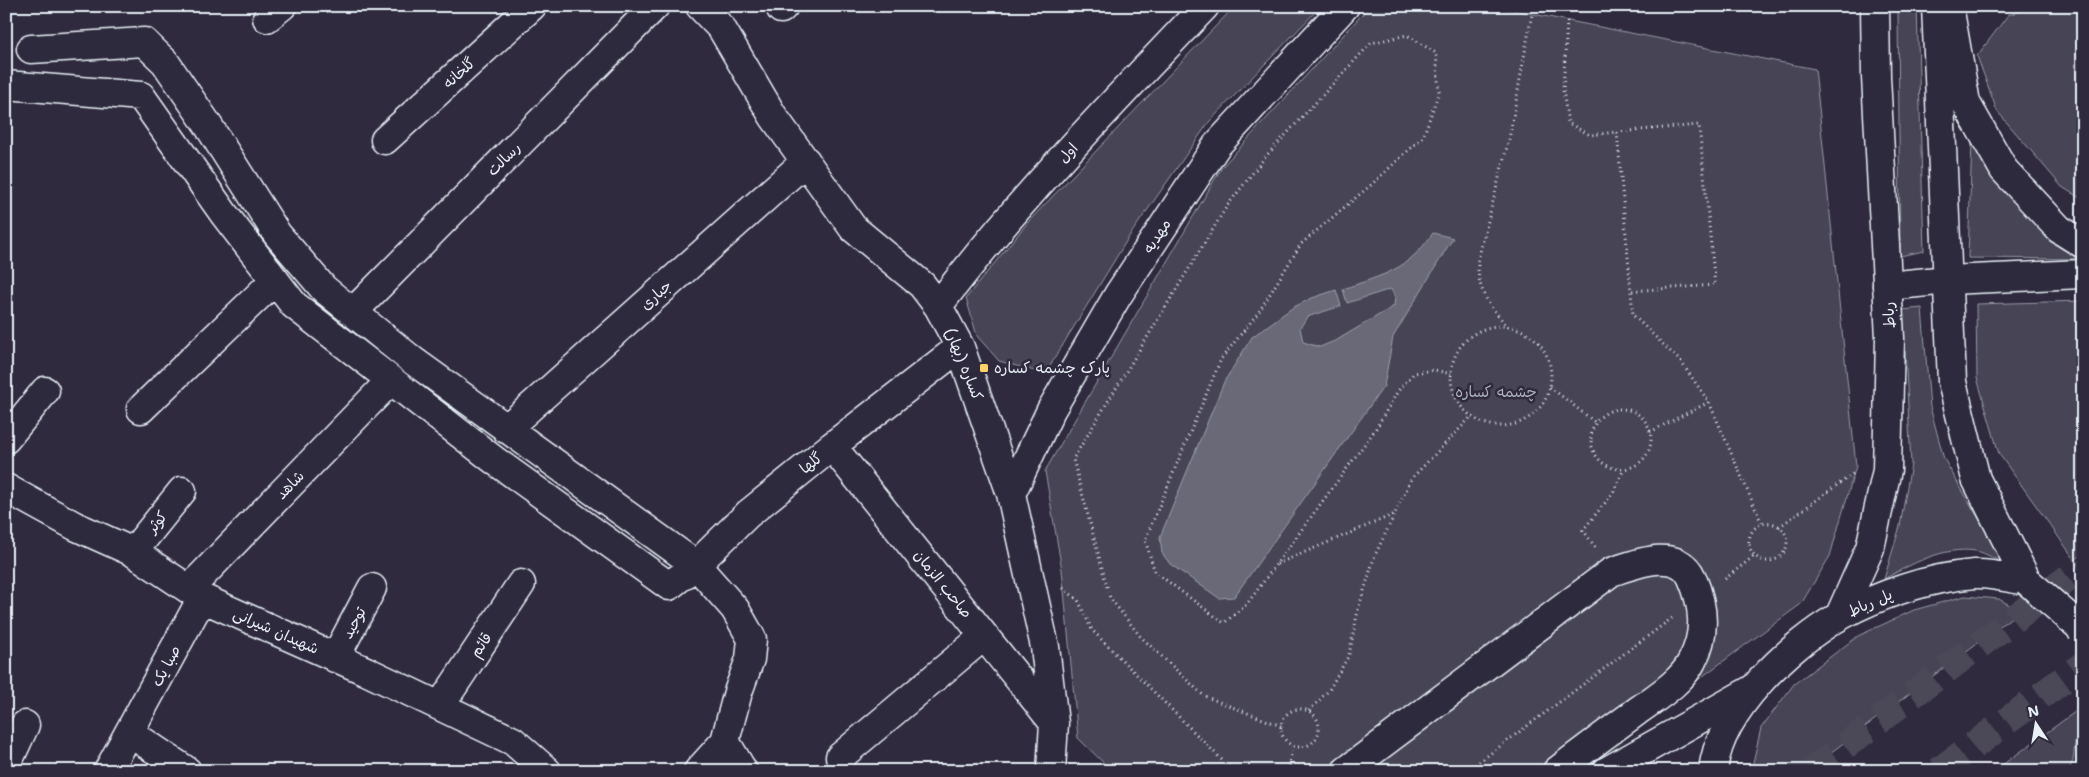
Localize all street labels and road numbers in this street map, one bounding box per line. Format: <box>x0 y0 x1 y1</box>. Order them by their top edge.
street label: گلخانه <box>438 53 480 93</box>
street label: رسالت <box>483 138 525 180</box>
street label: اول <box>1054 139 1082 167</box>
street label: مهدیه <box>1138 215 1176 257</box>
street label: جباری <box>636 276 676 314</box>
street label: رباط <box>1878 301 1900 329</box>
street label: کساره (بهار) <box>940 325 988 403</box>
street label: گلها <box>795 448 827 478</box>
street label: شاهد <box>271 466 309 504</box>
street label: کوثر <box>141 507 172 539</box>
street label: صاحب الزمان <box>909 546 977 622</box>
street label: پل رباط <box>1845 584 1895 622</box>
street label: شهیدان شیرانی <box>230 603 322 659</box>
street label: توحید <box>337 603 371 642</box>
street label: قائم <box>465 629 498 663</box>
street label: صبا یک <box>147 642 185 690</box>

